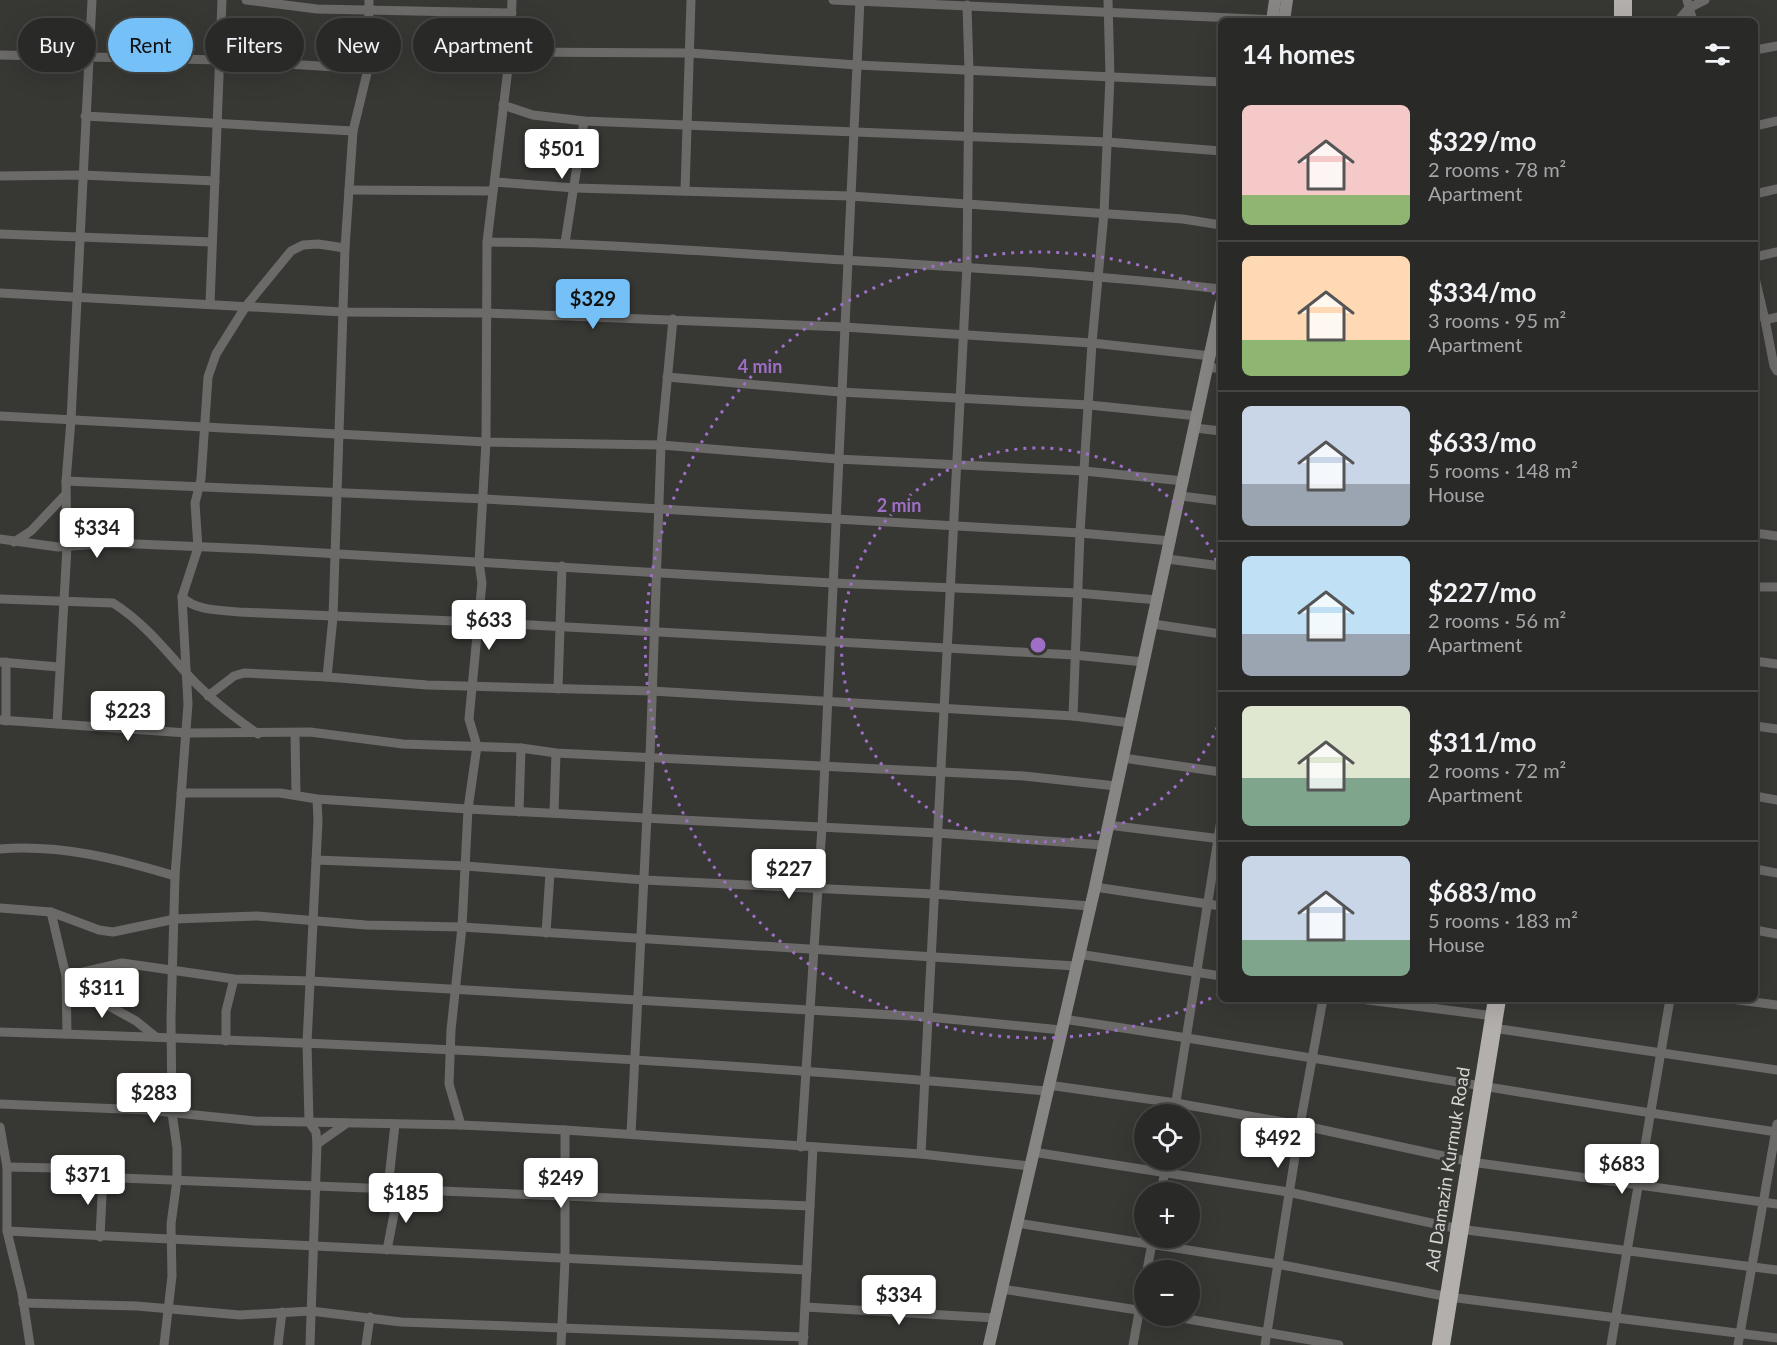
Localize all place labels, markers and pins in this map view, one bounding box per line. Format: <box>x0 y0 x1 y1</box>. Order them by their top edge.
pin: $501 <box>526 129 598 180</box>
pin: $329 <box>557 279 629 330</box>
pin: $334 <box>61 508 133 559</box>
pin: $633 <box>453 600 525 651</box>
centre of rings <box>1028 635 1048 655</box>
pin: $223 <box>92 691 164 742</box>
pin: $227 <box>753 849 825 900</box>
pin: $311 <box>66 968 138 1019</box>
pin: $283 <box>118 1073 190 1124</box>
pin: $492 <box>1242 1118 1314 1169</box>
pin: $683 <box>1586 1144 1658 1195</box>
pin: $371 <box>52 1155 124 1206</box>
pin: $249 <box>525 1158 597 1209</box>
pin: $185 <box>370 1173 442 1224</box>
pin: $334 <box>863 1275 935 1326</box>

